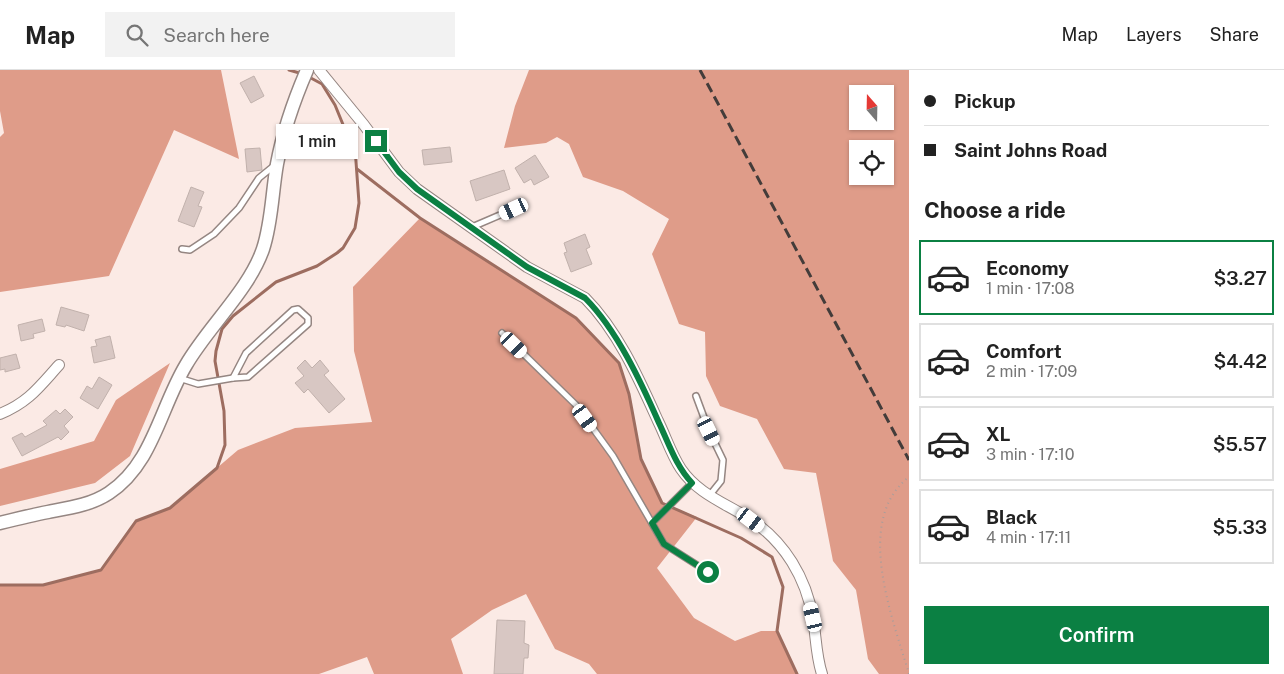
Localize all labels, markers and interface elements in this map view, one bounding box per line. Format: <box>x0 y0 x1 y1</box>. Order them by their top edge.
search box <box>105 12 455 57</box>
text: Map <box>25 21 75 49</box>
icon: search <box>123 21 151 49</box>
text: Search here <box>163 24 270 46</box>
text: Map <box>1062 24 1098 45</box>
text: Layers <box>1126 24 1182 45</box>
text: Share <box>1210 24 1259 45</box>
north arrow <box>849 85 894 130</box>
map controls <box>849 85 894 185</box>
text: Pickup <box>954 90 1016 112</box>
callout: 1 min <box>276 124 358 158</box>
route end <box>365 130 387 152</box>
text: 1 min <box>298 132 336 151</box>
text: Saint Johns Road <box>954 139 1107 161</box>
button: locate <box>849 140 894 185</box>
car <box>497 196 530 222</box>
text: Choose a ride <box>924 197 1066 223</box>
icon: car <box>926 255 971 300</box>
text: Economy <box>986 257 1069 279</box>
text: $3.27 <box>1213 267 1267 289</box>
text: 1 min · 17:08 <box>986 279 1075 298</box>
car <box>497 329 530 361</box>
icon: car <box>926 338 971 383</box>
text: Comfort <box>986 340 1062 362</box>
text: $4.42 <box>1213 350 1267 372</box>
text: 2 min · 17:09 <box>986 362 1077 381</box>
car <box>570 401 599 435</box>
car <box>695 414 722 448</box>
icon: car <box>926 421 971 466</box>
text: XL <box>986 423 1011 445</box>
text: $5.57 <box>1213 433 1267 455</box>
text: 3 min · 17:10 <box>986 445 1074 464</box>
icon: car <box>926 504 971 549</box>
car <box>734 505 767 535</box>
text: Black <box>986 506 1037 528</box>
text: $5.33 <box>1212 516 1267 538</box>
text: 4 min · 17:11 <box>986 528 1071 547</box>
route start <box>697 561 719 583</box>
car <box>802 601 823 633</box>
button: Confirm <box>924 606 1269 664</box>

